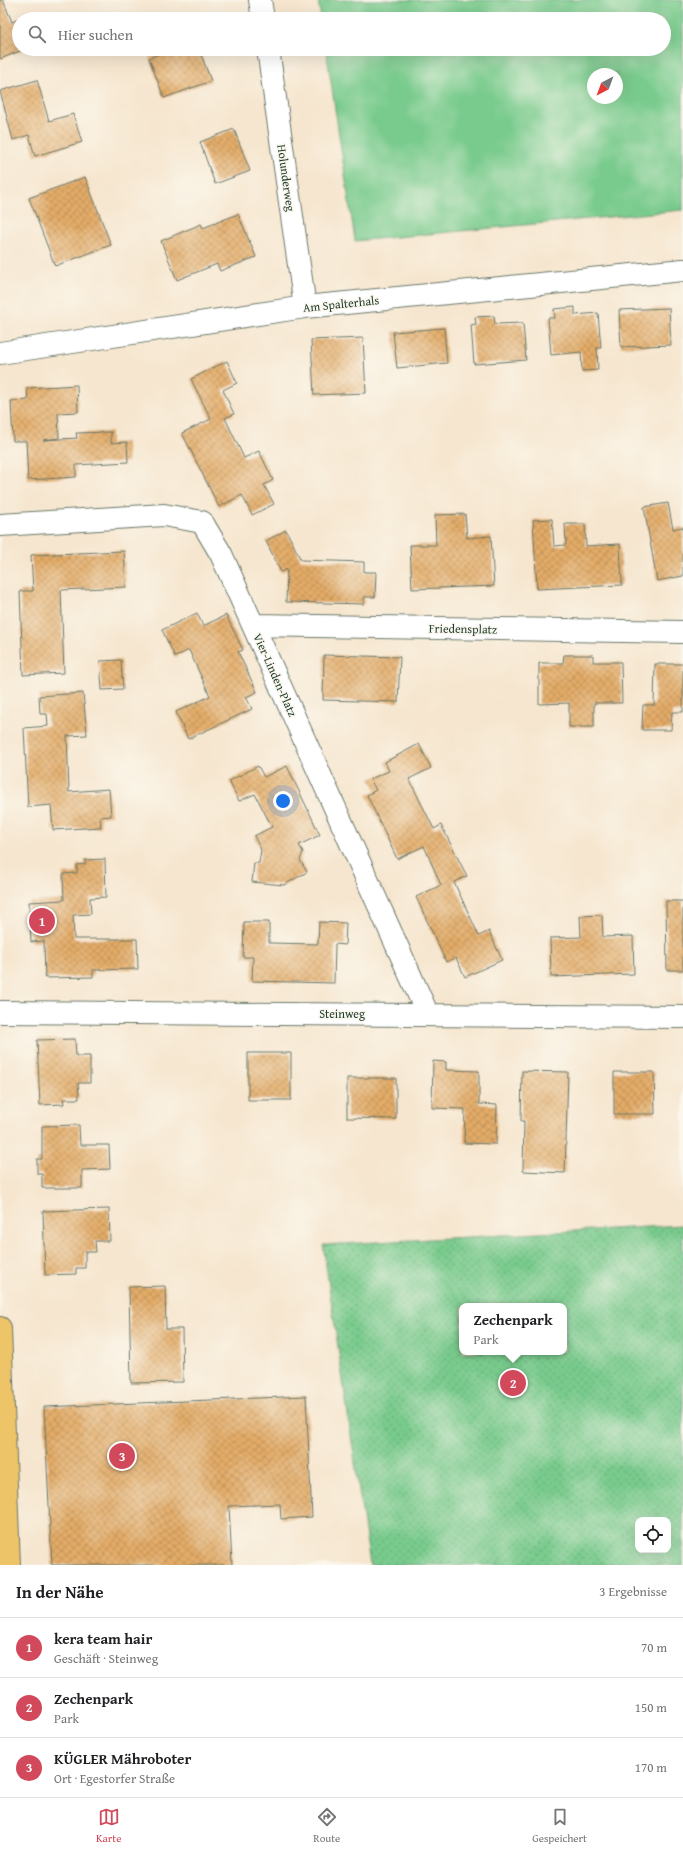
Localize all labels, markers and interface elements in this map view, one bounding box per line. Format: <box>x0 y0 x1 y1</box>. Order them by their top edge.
search box <box>12 12 671 56</box>
icon: search <box>26 23 48 45</box>
text: Hier suchen <box>58 24 133 45</box>
north arrow <box>587 68 623 104</box>
street label: Holunderweg <box>273 143 300 213</box>
street label: Am Spalterhals <box>302 291 380 316</box>
street label: Friedensplatz <box>429 619 497 638</box>
street label: Vier-Linden-Platz <box>249 630 301 719</box>
your location <box>273 791 293 811</box>
pin: 1 <box>29 906 55 936</box>
street label: Steinweg <box>319 1005 365 1022</box>
popup <box>459 1303 567 1355</box>
text: Zechenpark <box>473 1309 553 1330</box>
text: Park <box>473 1330 499 1349</box>
pin: 2 <box>500 1368 526 1398</box>
pin: 3 <box>109 1441 135 1471</box>
map controls <box>635 1517 671 1553</box>
button: locate <box>635 1517 671 1553</box>
text: In der Nähe <box>16 1579 104 1604</box>
text: 3 Ergebnisse <box>599 1582 667 1601</box>
text: kera team hair <box>54 1628 152 1649</box>
text: 1 <box>26 1638 32 1657</box>
text: 70 m <box>641 1638 667 1657</box>
text: Geschäft · Steinweg <box>54 1649 158 1668</box>
text: Zechenpark <box>54 1688 133 1709</box>
text: 2 <box>26 1698 32 1717</box>
text: 150 m <box>635 1698 667 1717</box>
text: Park <box>54 1709 79 1728</box>
text: KÜGLER Mähroboter <box>54 1748 191 1769</box>
text: 3 <box>26 1758 32 1777</box>
text: 170 m <box>635 1758 667 1777</box>
text: Ort · Egestorfer Straße <box>54 1769 175 1788</box>
tab: Karte <box>96 1806 121 1846</box>
tab: Route <box>313 1806 340 1846</box>
tab: Gespeichert <box>532 1806 587 1846</box>

